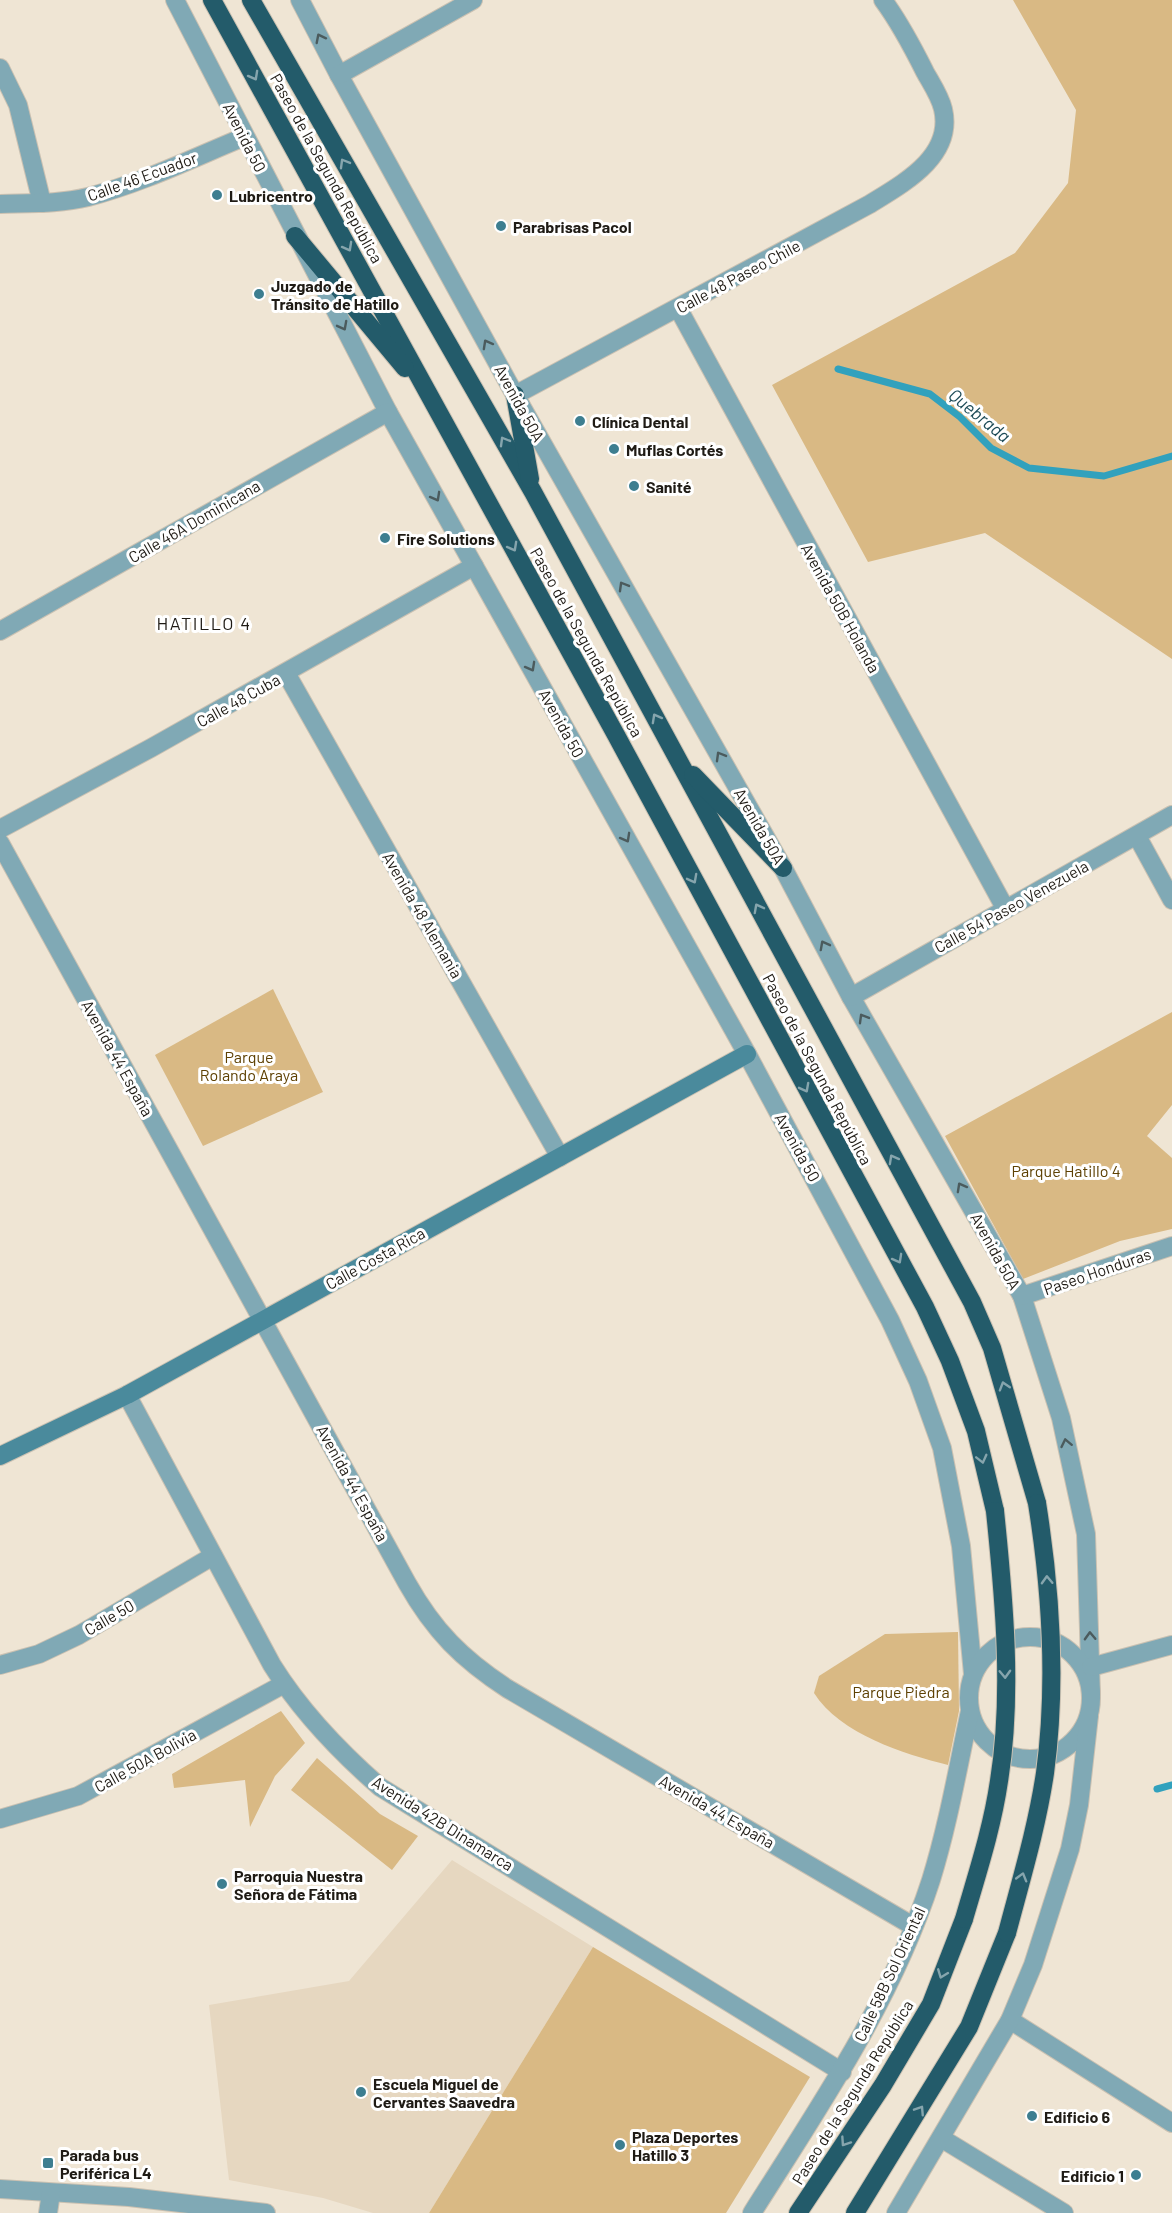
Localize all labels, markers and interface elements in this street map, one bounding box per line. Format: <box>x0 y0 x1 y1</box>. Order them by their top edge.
one-way arrow <box>315 33 327 44</box>
one-way arrow <box>247 70 258 81</box>
street label: Paseo de la Segunda República <box>267 70 387 266</box>
street label: Avenida 50 <box>219 99 271 175</box>
street label: Calle 46 Ecuador <box>85 147 200 205</box>
one-way arrow <box>340 159 352 169</box>
place label: Lubricentro <box>229 186 313 205</box>
marker: Lubricentro <box>210 188 224 202</box>
place label: Parabrisas Pacol <box>513 217 632 236</box>
marker: Parabrisas Pacol <box>494 219 508 233</box>
street label: Calle 48 Paseo Chile <box>673 235 803 317</box>
one-way arrow <box>341 241 352 252</box>
place label: Juzgado de Tránsito de Hatillo <box>271 276 399 313</box>
marker: Juzgado de Tránsito de Hatillo <box>252 287 266 301</box>
one-way arrow <box>336 319 347 330</box>
one-way arrow <box>482 339 494 350</box>
street label: Avenida 50A <box>491 361 549 445</box>
water label: Quebrada <box>945 383 1015 447</box>
place label: Clínica Dental <box>592 412 688 431</box>
marker: Clínica Dental <box>573 414 587 428</box>
one-way arrow <box>500 437 511 447</box>
place label: Muflas Cortés <box>626 440 723 459</box>
marker: Muflas Cortés <box>607 442 621 456</box>
street label: Calle 46A Dominicana <box>125 476 263 566</box>
place label: Sanité <box>646 477 692 496</box>
marker: Sanité <box>627 479 641 493</box>
one-way arrow <box>429 491 440 501</box>
place label: Fire Solutions <box>397 529 495 548</box>
marker: Fire Solutions <box>378 531 392 545</box>
street label: Avenida 50B Holanda <box>798 540 884 676</box>
one-way arrow <box>506 541 517 551</box>
street label: Paseo de la Segunda República <box>527 544 647 740</box>
one-way arrow <box>619 582 631 592</box>
district label: HATILLO 4 <box>156 612 252 634</box>
one-way arrow <box>523 661 535 672</box>
street label: Calle 48 Cuba <box>193 669 283 731</box>
street label: Avenida 50 <box>535 686 589 760</box>
one-way arrow <box>652 714 663 724</box>
one-way arrow <box>715 752 727 762</box>
street label: Avenida 50A <box>731 784 790 868</box>
one-way arrow <box>619 831 630 842</box>
street label: Avenida 48 Alemania <box>379 849 467 981</box>
street label: Calle 54 Paseo Venezuela <box>931 856 1091 956</box>
one-way arrow <box>686 873 697 884</box>
one-way arrow <box>754 904 765 915</box>
one-way arrow <box>820 941 831 951</box>
street label: Paseo de la Segunda República <box>759 970 877 1168</box>
street label: Avenida 44 España <box>78 997 158 1119</box>
one-way arrow <box>859 1014 870 1024</box>
park label: Parque Rolando Araya <box>200 1047 298 1084</box>
one-way arrow <box>798 1081 809 1092</box>
street label: Avenida 50 <box>771 1110 825 1184</box>
one-way arrow <box>889 1155 900 1165</box>
park label: Parque Hatillo 4 <box>1012 1161 1120 1180</box>
one-way arrow <box>957 1183 968 1193</box>
street label: Avenida 50A <box>967 1209 1025 1293</box>
street label: Calle Costa Rica <box>322 1223 428 1293</box>
street label: Paseo Honduras <box>1041 1244 1153 1298</box>
one-way arrow <box>891 1253 902 1263</box>
one-way arrow <box>999 1381 1011 1392</box>
street label: Avenida 44 España <box>313 1422 393 1544</box>
one-way arrow <box>1060 1438 1073 1448</box>
one-way arrow <box>975 1454 988 1464</box>
one-way arrow <box>1041 1575 1053 1584</box>
street label: Calle 50 <box>81 1595 137 1639</box>
one-way arrow <box>1083 1632 1096 1641</box>
one-way arrow <box>998 1670 1011 1679</box>
park label: Parque Piedra <box>852 1682 950 1701</box>
street label: Calle 50A Bolivia <box>91 1724 199 1796</box>
street label: Avenida 44 España <box>656 1770 778 1852</box>
street label: Avenida 42B Dinamarca <box>369 1772 517 1874</box>
place label: Parroquia Nuestra Señora de Fátima <box>234 1866 363 1903</box>
one-way arrow <box>1015 1872 1027 1883</box>
marker: Parroquia Nuestra Señora de Fátima <box>215 1877 229 1891</box>
street label: Calle 58B Sol Oriental <box>849 1904 929 2044</box>
one-way arrow <box>937 1968 950 1978</box>
street label: Paseo de la Segunda República <box>787 1996 917 2188</box>
place label: Escuela Miguel de Cervantes Saavedra <box>373 2074 515 2111</box>
marker: Escuela Miguel de Cervantes Saavedra <box>354 2085 368 2099</box>
one-way arrow <box>913 2106 924 2117</box>
place label: Edificio 6 <box>1044 2107 1111 2126</box>
marker: Edificio 6 <box>1025 2109 1039 2123</box>
place label: Plaza Deportes Hatillo 3 <box>632 2127 738 2164</box>
one-way arrow <box>841 2135 852 2146</box>
marker: Plaza Deportes Hatillo 3 <box>613 2138 627 2152</box>
place label: Parada bus Periférica L4 <box>60 2145 152 2182</box>
marker: Parada bus Periférica L4 <box>41 2156 55 2170</box>
place label: Edificio 1 <box>1061 2166 1124 2185</box>
marker: Edificio 1 <box>1129 2168 1143 2182</box>

